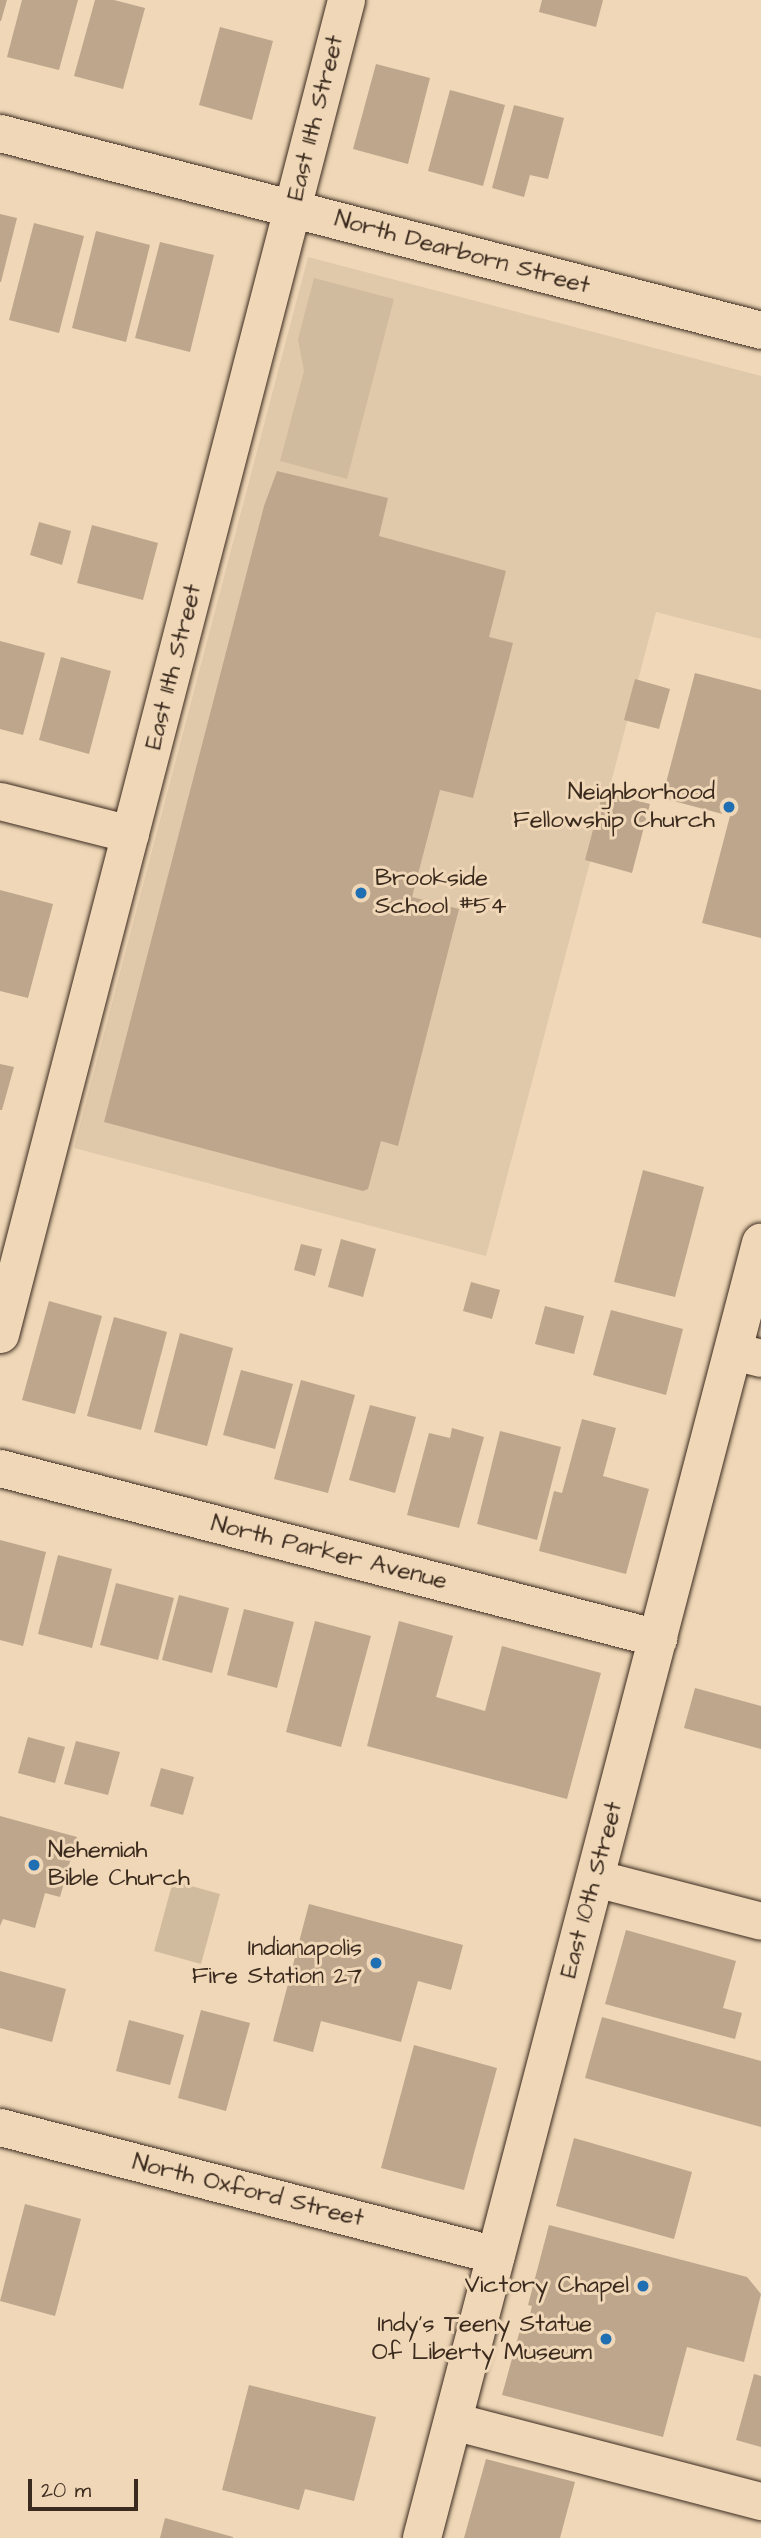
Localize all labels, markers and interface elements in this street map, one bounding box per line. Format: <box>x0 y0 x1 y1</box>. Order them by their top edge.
street label: East 11th Street <box>282 32 350 204</box>
street label: North Dearborn Street <box>331 205 593 301</box>
street label: East 11th Street <box>140 581 208 753</box>
place label: Neighborhood Fellowship Church <box>513 779 715 835</box>
marker: Neighborhood Fellowship Church <box>721 799 737 815</box>
place label: Brookside School #54 <box>375 865 507 921</box>
marker: Brookside School #54 <box>353 885 369 901</box>
street label: North Parker Avenue <box>208 1510 450 1596</box>
street label: East 10th Street <box>555 1799 629 1981</box>
place label: Nehemiah Bible Church <box>48 1837 190 1893</box>
marker: Nehemiah Bible Church <box>26 1857 42 1873</box>
place label: Indianapolis Fire Station 27 <box>192 1935 362 1991</box>
marker: Indianapolis Fire Station 27 <box>368 1955 384 1971</box>
street label: North Oxford Street <box>129 2148 367 2234</box>
place label: Victory Chapel <box>465 2272 629 2300</box>
marker: Victory Chapel <box>635 2278 651 2294</box>
place label: Indy's Teeny Statue Of Liberty Museum <box>372 2311 592 2367</box>
marker: Indy's Teeny Statue Of Liberty Museum <box>598 2331 614 2347</box>
scale bar <box>32 2464 142 2508</box>
text: 20 m <box>41 2476 91 2505</box>

